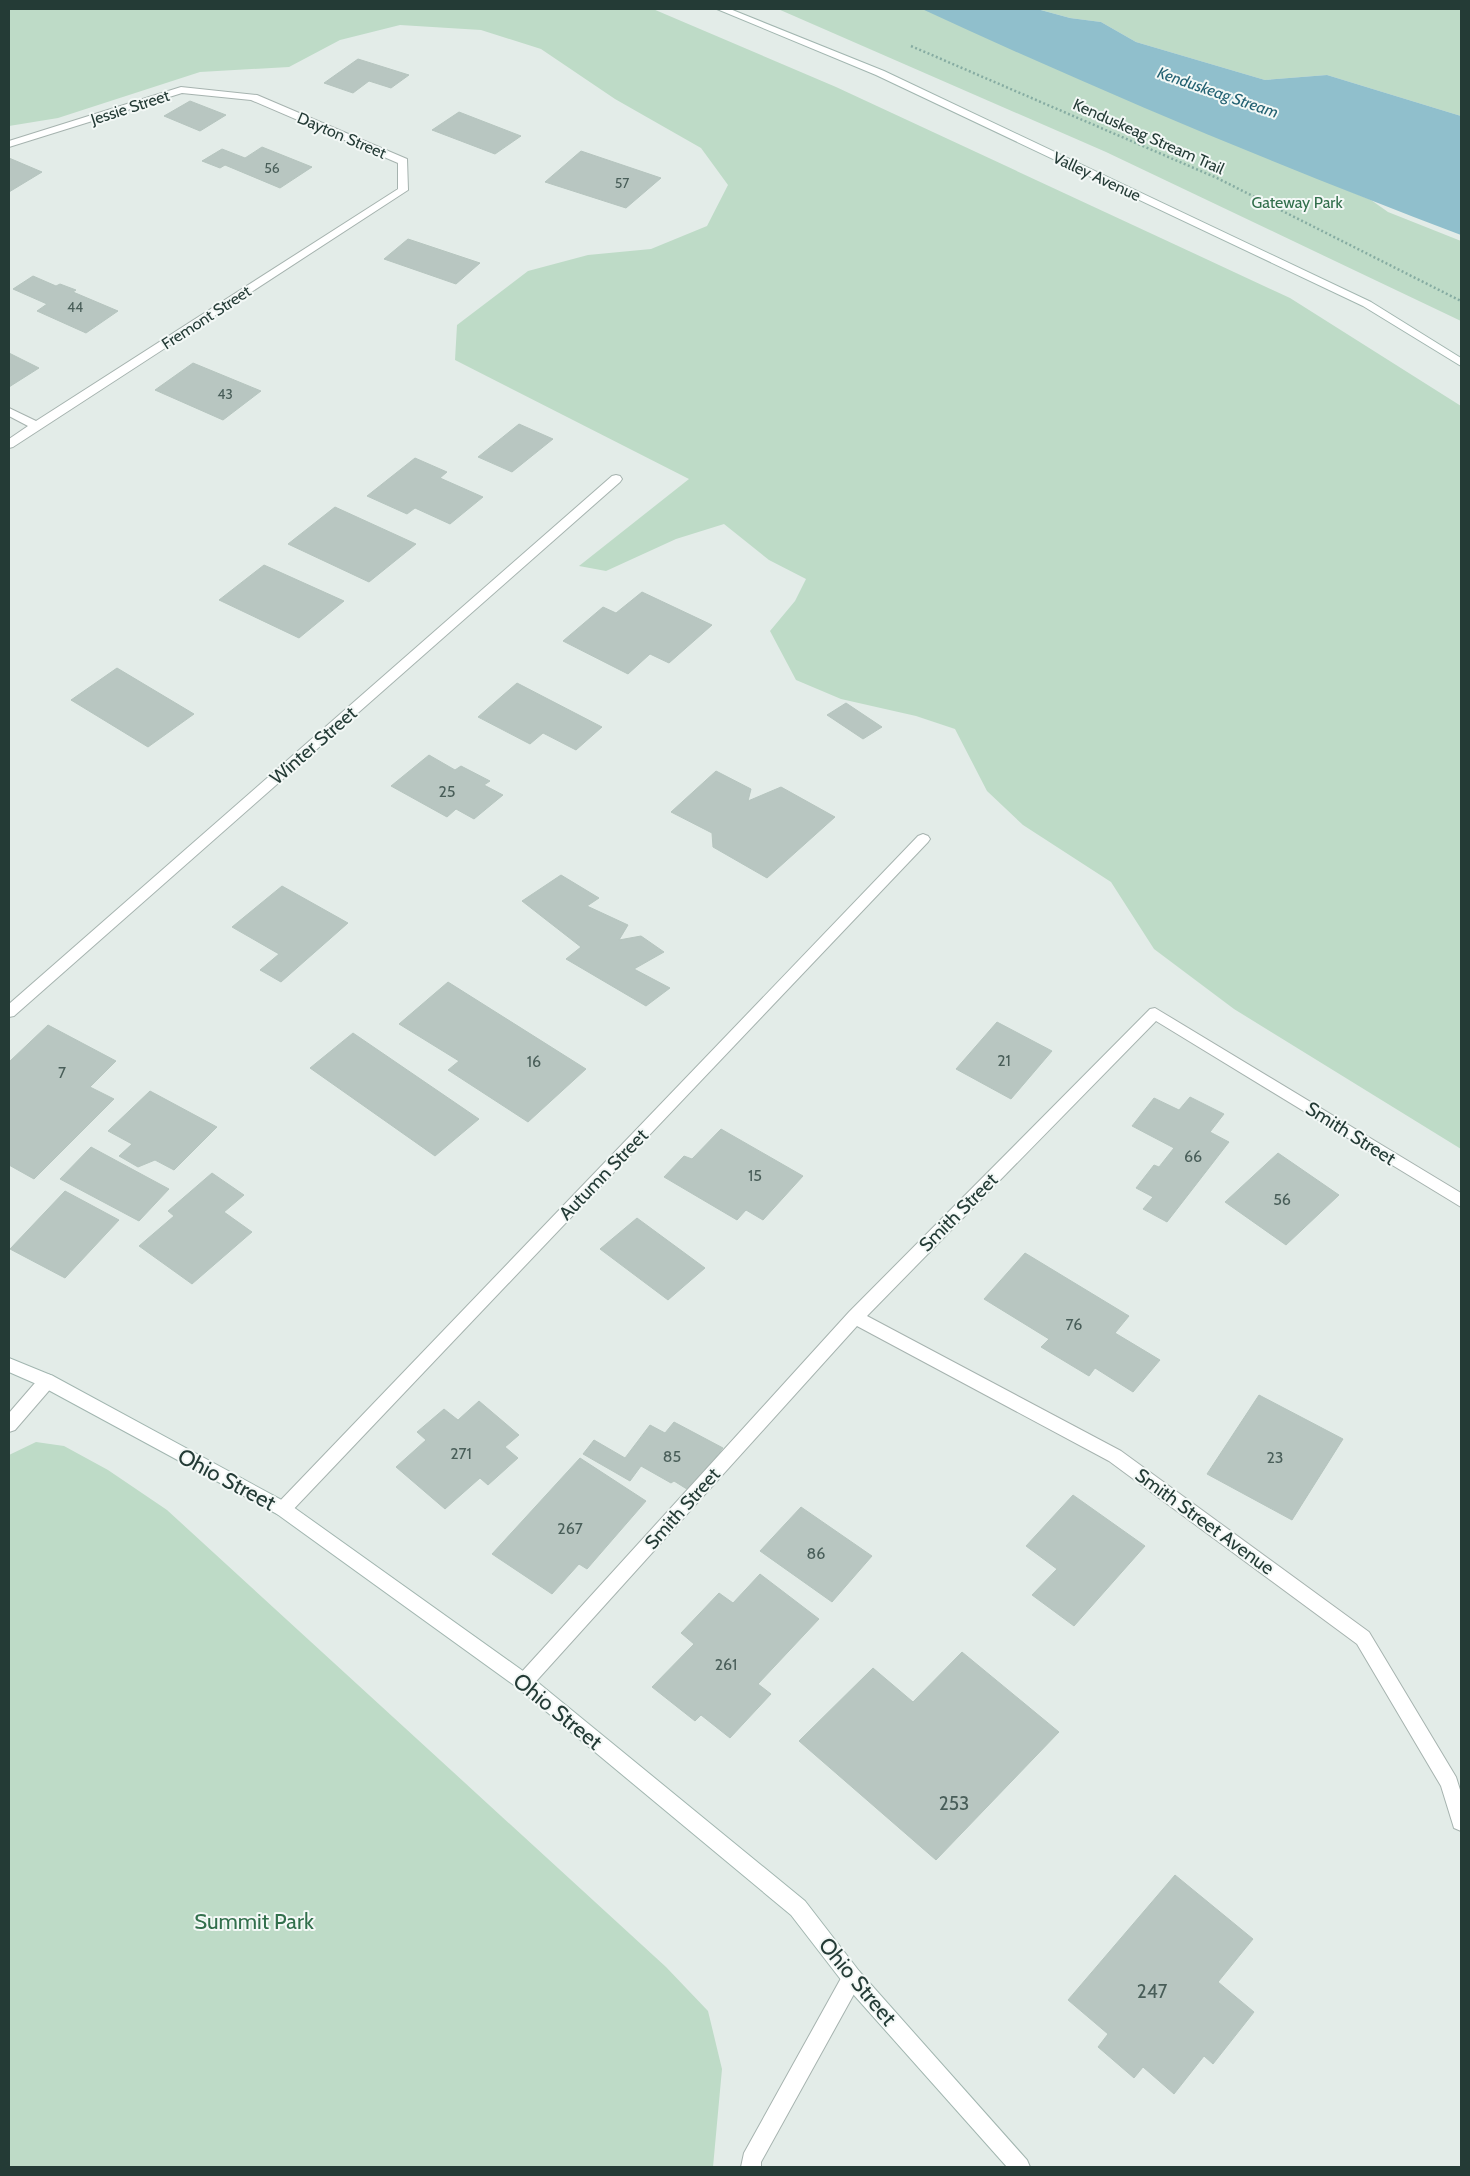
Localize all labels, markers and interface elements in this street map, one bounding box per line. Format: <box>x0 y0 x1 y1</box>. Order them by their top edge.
water label: Kenduskeag Stream <box>1155 63 1281 122</box>
street label: Jessie Street <box>87 86 172 129</box>
street label: Kenduskeag Stream Trail <box>1070 95 1228 178</box>
street label: Dayton Street <box>294 108 390 163</box>
street label: Valley Avenue <box>1050 148 1144 205</box>
house number: 56 <box>264 159 280 177</box>
house number: 57 <box>615 174 629 192</box>
park label: Gateway Park <box>1251 193 1343 212</box>
street label: Fremont Street <box>158 281 255 353</box>
house number: 44 <box>67 298 83 316</box>
house number: 43 <box>217 385 233 403</box>
street label: Winter Street <box>265 701 362 789</box>
house number: 25 <box>438 782 456 801</box>
house number: 21 <box>997 1051 1011 1070</box>
house number: 16 <box>527 1052 541 1071</box>
house number: 7 <box>58 1063 66 1082</box>
street label: Smith Street <box>1302 1097 1400 1170</box>
street label: Autumn Street <box>554 1123 653 1225</box>
house number: 66 <box>1184 1147 1202 1166</box>
house number: 15 <box>748 1166 762 1185</box>
street label: Smith Street <box>914 1168 1003 1256</box>
house number: 56 <box>1273 1190 1291 1209</box>
house number: 76 <box>1066 1315 1082 1334</box>
street label: Ohio Street <box>173 1442 281 1517</box>
house number: 271 <box>450 1444 472 1463</box>
house number: 85 <box>663 1447 681 1466</box>
house number: 23 <box>1266 1448 1284 1467</box>
street label: Smith Street <box>640 1462 725 1554</box>
street label: Smith Street Avenue <box>1131 1463 1279 1580</box>
house number: 267 <box>557 1519 583 1538</box>
house number: 86 <box>807 1544 825 1563</box>
house number: 261 <box>715 1655 737 1674</box>
street label: Ohio Street <box>508 1667 608 1756</box>
house number: 253 <box>939 1792 969 1815</box>
park label: Summit Park <box>194 1908 314 1935</box>
street label: Ohio Street <box>813 1932 903 2031</box>
house number: 247 <box>1137 1980 1168 2003</box>

